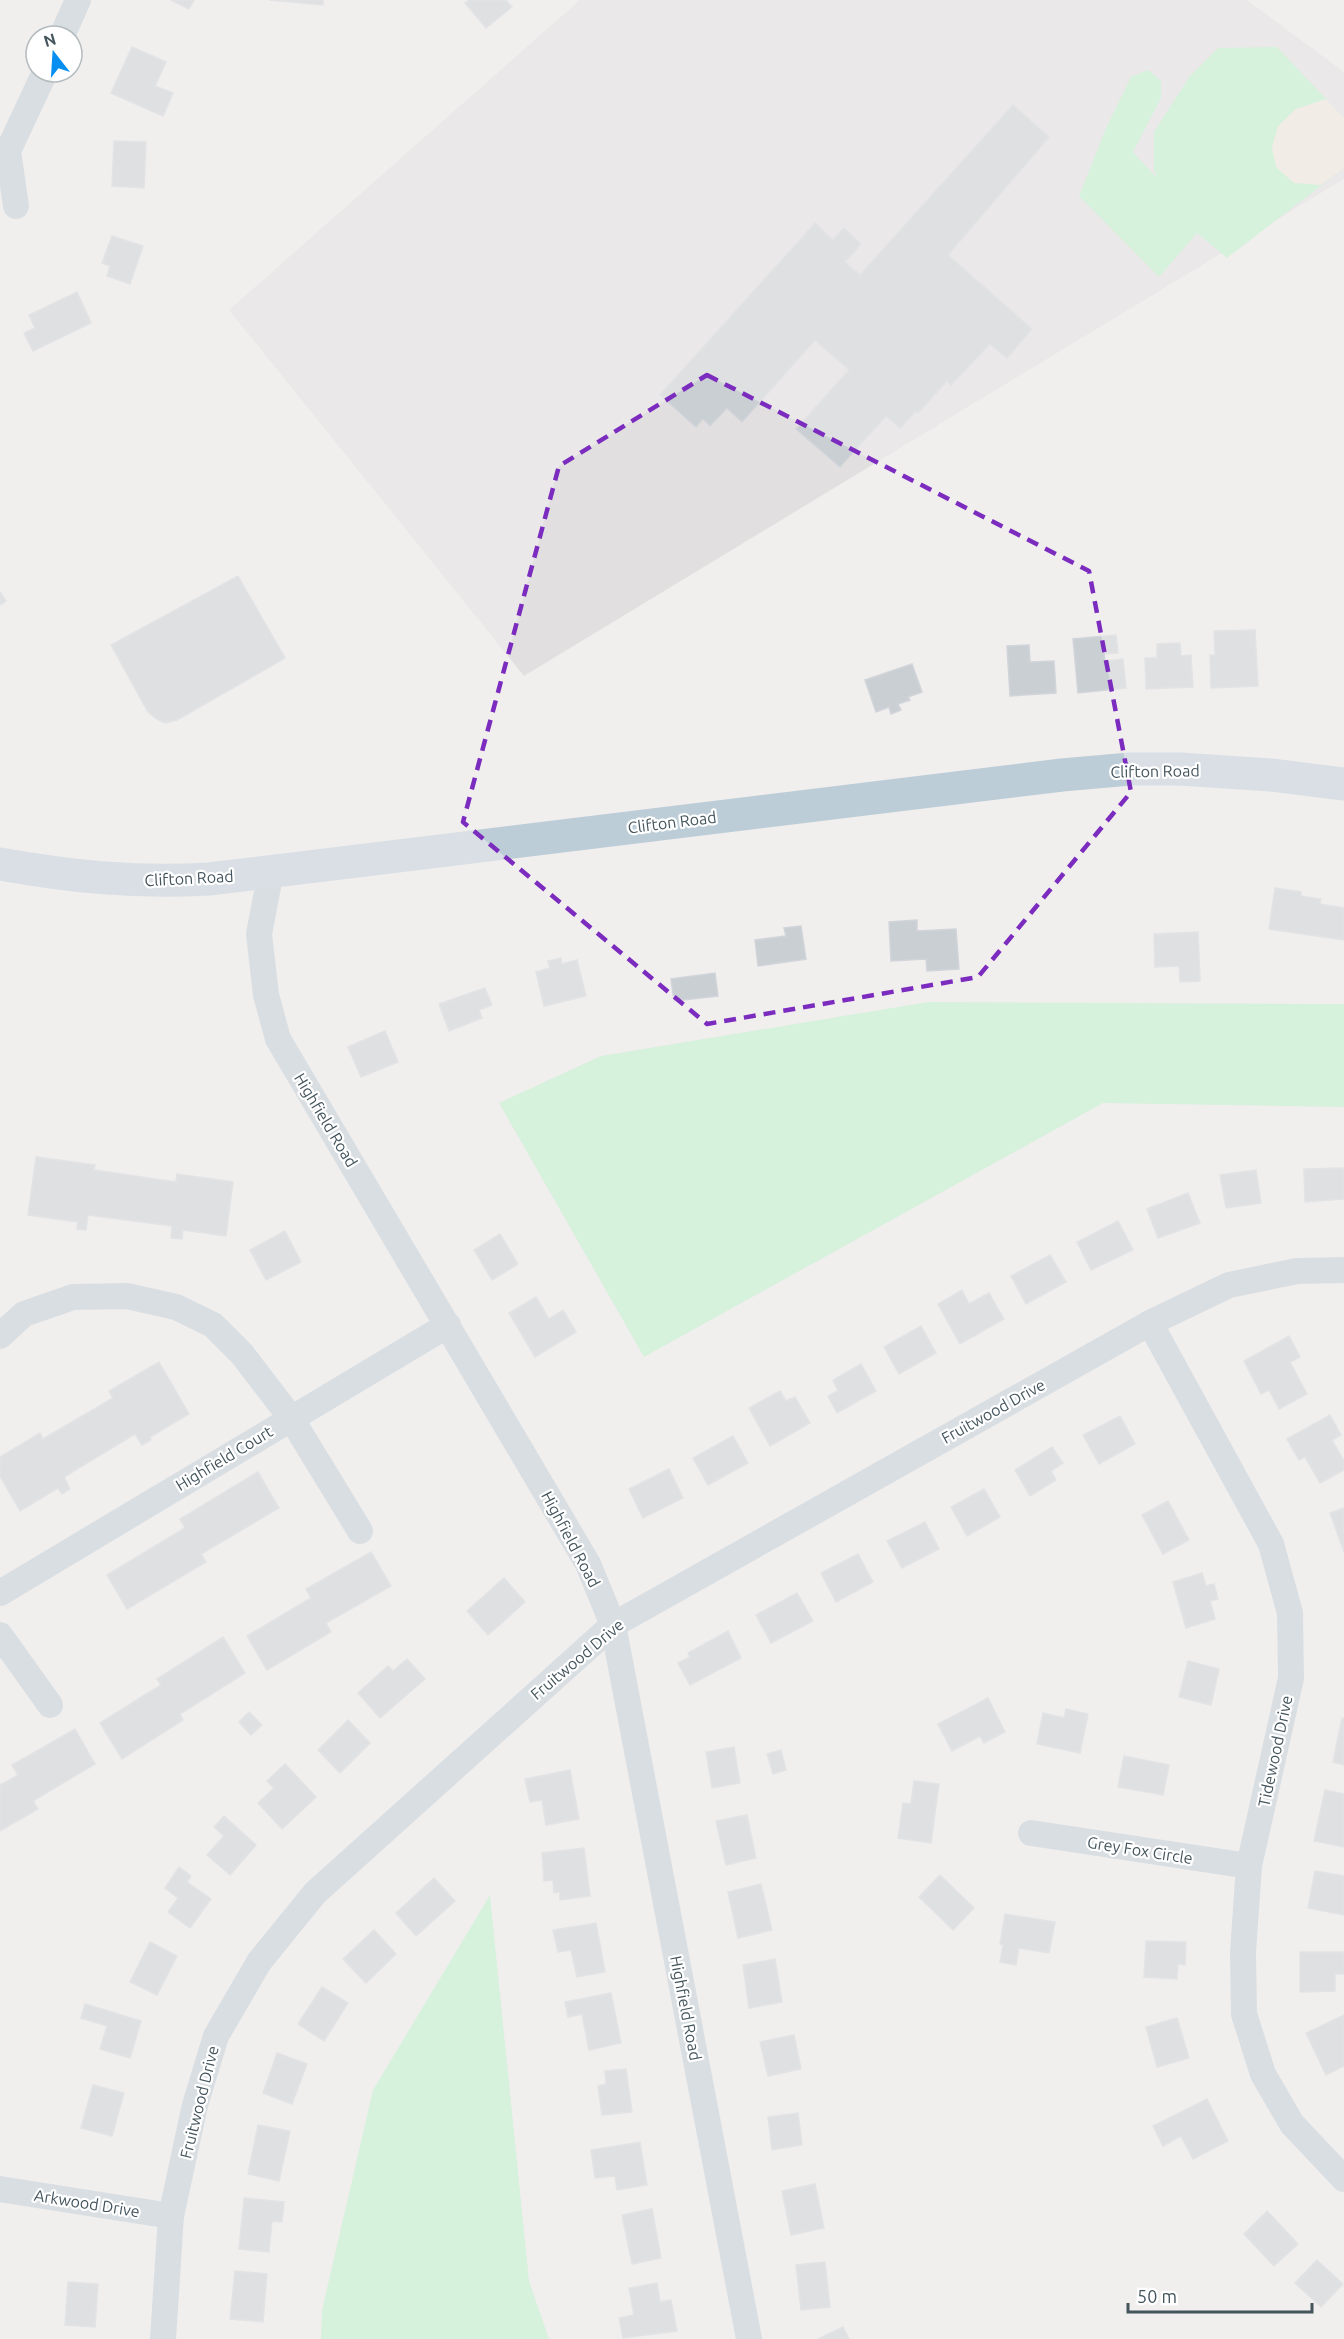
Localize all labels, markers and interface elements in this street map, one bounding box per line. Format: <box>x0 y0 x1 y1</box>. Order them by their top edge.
north arrow <box>24 24 84 84</box>
text: N <box>41 29 58 50</box>
street label: Clifton Road <box>1110 761 1200 781</box>
street label: Clifton Road <box>627 808 717 836</box>
street label: Clifton Road <box>144 867 234 889</box>
street label: Highfield Road <box>291 1070 361 1170</box>
street label: Fruitwood Drive <box>938 1375 1048 1447</box>
street label: Highfield Court <box>172 1422 276 1494</box>
street label: Highfield Road <box>538 1488 604 1590</box>
street label: Fruitwood Drive <box>527 1615 627 1703</box>
street label: Tidewood Drive <box>1254 1694 1296 1808</box>
street label: Grey Fox Circle <box>1086 1833 1194 1867</box>
street label: Highfield Road <box>667 1954 705 2062</box>
street label: Fruitwood Drive <box>176 2044 222 2160</box>
street label: Arkwood Drive <box>33 2186 141 2220</box>
scale bar <box>1128 2276 1312 2314</box>
text: 50 m <box>1137 2286 1177 2306</box>

